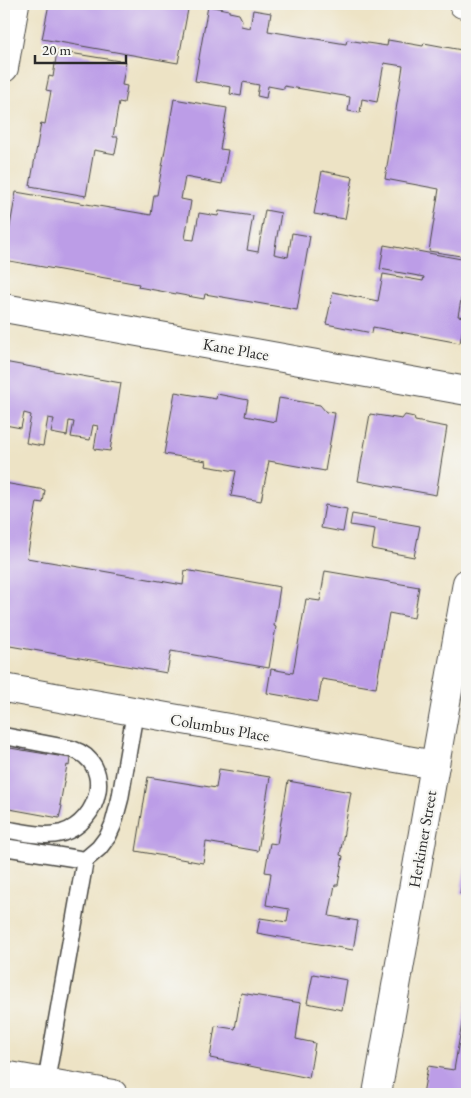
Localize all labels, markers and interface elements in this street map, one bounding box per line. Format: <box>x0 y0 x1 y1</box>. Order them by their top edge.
scale bar <box>35 32 126 64</box>
text: 20 m <box>42 40 71 59</box>
street label: Kane Place <box>201 333 271 366</box>
street label: Columbus Place <box>169 708 271 747</box>
street label: Herkimer Street <box>404 789 441 889</box>

